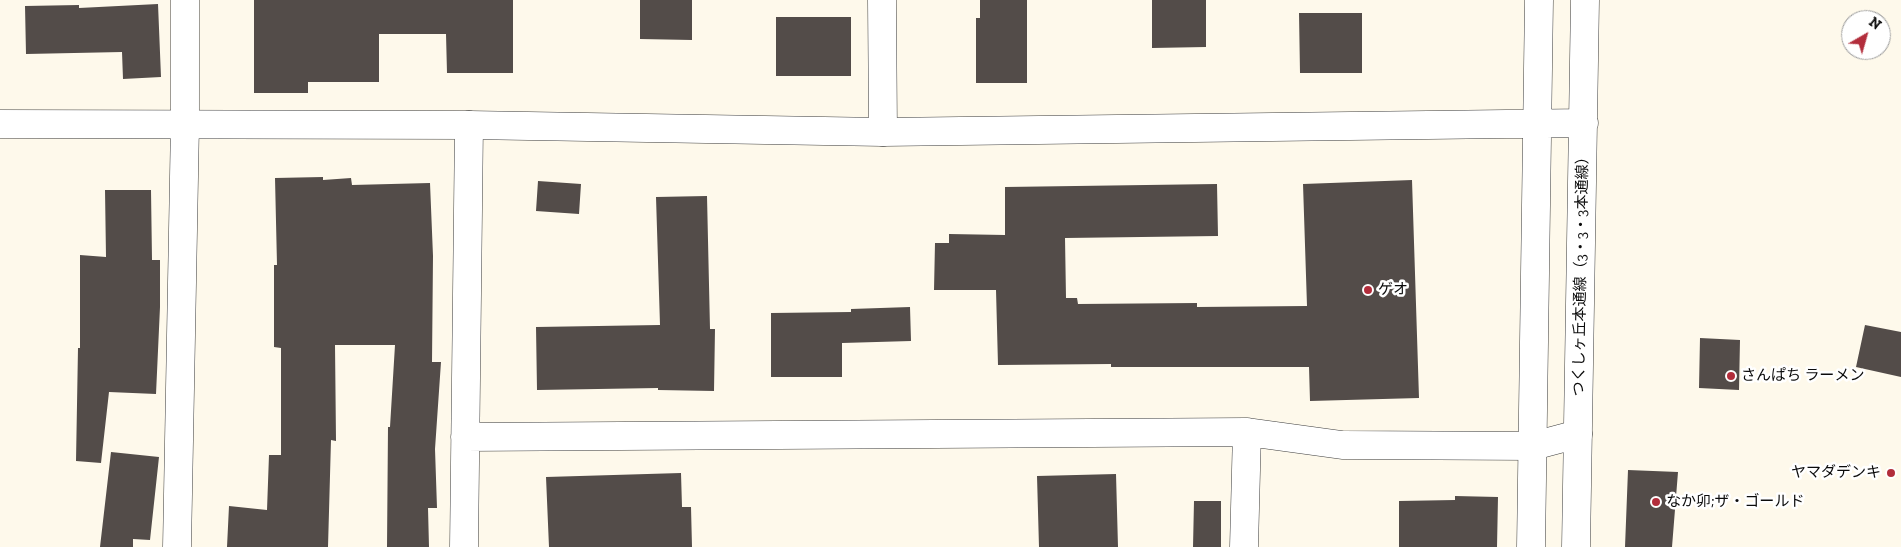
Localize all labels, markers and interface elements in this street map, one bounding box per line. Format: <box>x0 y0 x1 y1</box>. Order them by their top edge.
north arrow <box>1841 10 1891 60</box>
text: N <box>1865 14 1884 34</box>
street label: つくしヶ丘本通線（3・3・3本通線） <box>1570 149 1592 397</box>
place label: ゲオ <box>1378 281 1408 299</box>
marker: ゲオ <box>1362 284 1374 296</box>
place label: さんぱち ラーメン <box>1741 367 1864 385</box>
marker: さんぱち ラーメン <box>1725 370 1737 382</box>
place label: ヤマダデンキ <box>1791 464 1881 482</box>
marker: ヤマダデンキ <box>1885 467 1897 479</box>
place label: なか卯;ザ・ゴールド <box>1666 493 1805 511</box>
marker: なか卯;ザ・ゴールド <box>1650 496 1662 508</box>

